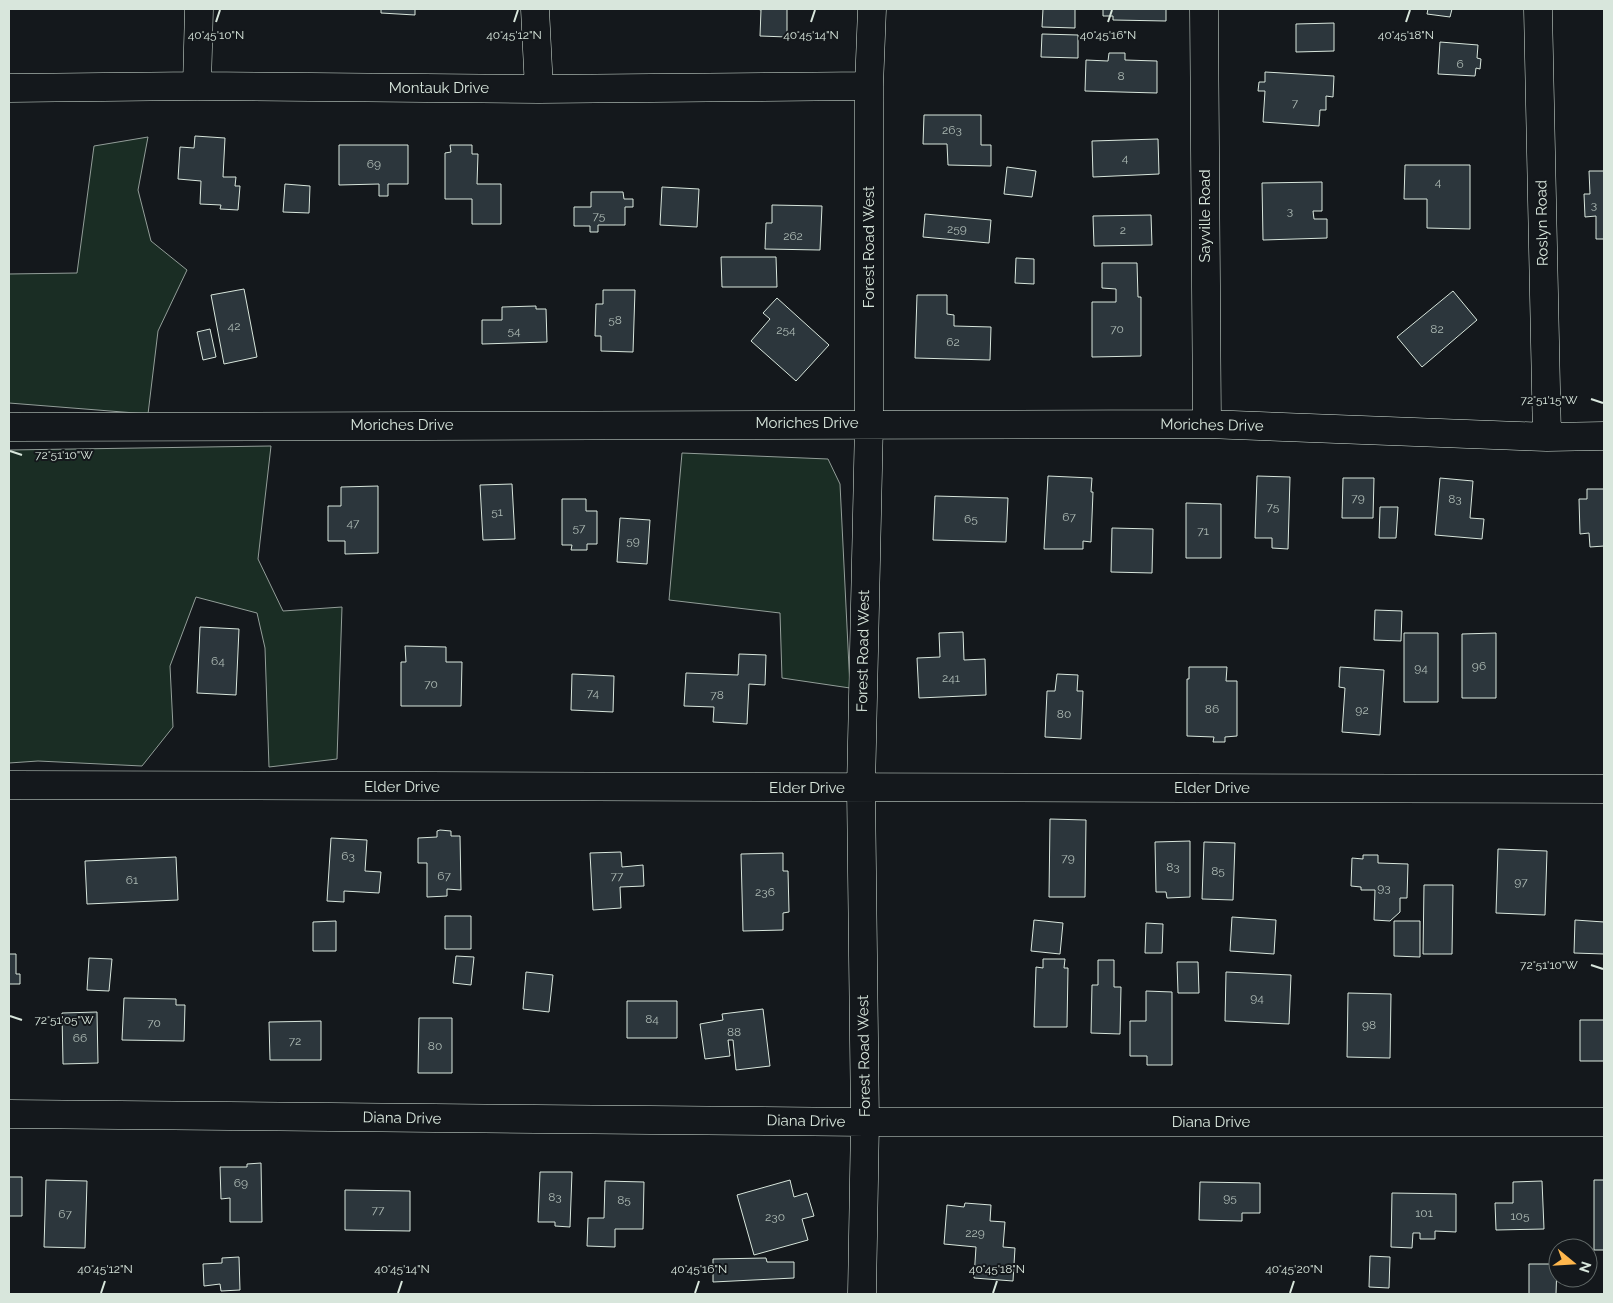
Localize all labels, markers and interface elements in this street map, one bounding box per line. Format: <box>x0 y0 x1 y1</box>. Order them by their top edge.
text: 40°45'10"N <box>188 28 244 42</box>
text: 40°45'12"N <box>486 28 542 42</box>
text: 40°45'14"N <box>783 28 839 42</box>
text: 40°45'16"N <box>1080 28 1136 42</box>
text: 40°45'18"N <box>1378 28 1434 42</box>
house number: 6 <box>1456 57 1464 71</box>
house number: 8 <box>1117 69 1125 83</box>
street label: Montauk Drive <box>389 79 489 97</box>
house number: 7 <box>1292 96 1299 110</box>
house number: 263 <box>942 123 962 137</box>
house number: 4 <box>1122 151 1129 165</box>
house number: 69 <box>367 157 381 171</box>
street label: Sayville Road <box>1196 169 1214 263</box>
house number: 4 <box>1435 175 1442 189</box>
street label: Roslyn Road <box>1532 180 1552 266</box>
street label: Forest Road West <box>860 186 878 308</box>
house number: 3 <box>1591 198 1597 212</box>
house number: 3 <box>1287 204 1293 218</box>
house number: 75 <box>593 209 606 223</box>
house number: 259 <box>947 222 967 236</box>
house number: 2 <box>1120 223 1126 237</box>
house number: 262 <box>783 229 803 243</box>
house number: 58 <box>608 313 622 327</box>
house number: 42 <box>228 319 240 333</box>
house number: 70 <box>1110 322 1124 336</box>
house number: 82 <box>1430 322 1444 336</box>
house number: 254 <box>776 323 796 337</box>
house number: 54 <box>507 324 521 338</box>
house number: 62 <box>946 335 960 349</box>
text: 72°51'15"W <box>1520 393 1578 407</box>
street label: Moriches Drive <box>755 414 859 432</box>
street label: Moriches Drive <box>1160 415 1264 435</box>
street label: Moriches Drive <box>350 416 454 434</box>
text: 72°51'10"W <box>35 448 93 462</box>
house number: 79 <box>1351 491 1365 505</box>
house number: 83 <box>1448 492 1462 506</box>
house number: 75 <box>1267 500 1280 514</box>
house number: 51 <box>491 505 503 519</box>
house number: 67 <box>1062 510 1076 524</box>
house number: 65 <box>964 512 978 526</box>
house number: 47 <box>347 516 360 530</box>
house number: 57 <box>573 521 586 535</box>
house number: 71 <box>1197 524 1209 538</box>
house number: 59 <box>626 534 640 548</box>
street label: Forest Road West <box>853 590 873 712</box>
house number: 64 <box>211 654 225 668</box>
house number: 96 <box>1472 659 1486 673</box>
house number: 94 <box>1414 661 1428 675</box>
house number: 241 <box>942 671 960 685</box>
house number: 70 <box>424 677 438 691</box>
house number: 74 <box>587 686 600 700</box>
house number: 78 <box>710 688 724 702</box>
house number: 86 <box>1205 702 1219 716</box>
house number: 92 <box>1355 703 1369 717</box>
house number: 80 <box>1057 707 1071 721</box>
street label: Elder Drive <box>364 778 440 796</box>
street label: Elder Drive <box>769 779 845 797</box>
street label: Elder Drive <box>1174 779 1250 797</box>
house number: 63 <box>341 849 355 863</box>
house number: 79 <box>1061 851 1075 865</box>
house number: 83 <box>1166 860 1180 874</box>
house number: 85 <box>1211 864 1225 878</box>
house number: 67 <box>437 869 451 883</box>
house number: 77 <box>611 869 624 883</box>
house number: 61 <box>126 873 138 887</box>
house number: 97 <box>1514 875 1528 889</box>
house number: 93 <box>1377 881 1391 895</box>
house number: 236 <box>755 885 775 899</box>
text: 72°51'10"W <box>1520 958 1578 972</box>
house number: 94 <box>1250 991 1264 1005</box>
street label: Forest Road West <box>854 995 874 1117</box>
house number: 84 <box>645 1012 659 1026</box>
text: 72°51'05"W <box>34 1013 94 1027</box>
house number: 70 <box>147 1016 161 1030</box>
house number: 98 <box>1362 1018 1376 1032</box>
house number: 88 <box>727 1025 741 1039</box>
house number: 66 <box>73 1031 87 1045</box>
house number: 72 <box>289 1034 301 1048</box>
house number: 80 <box>428 1039 442 1053</box>
street label: Diana Drive <box>362 1108 442 1128</box>
street label: Diana Drive <box>766 1111 846 1131</box>
street label: Diana Drive <box>1172 1113 1251 1131</box>
house number: 69 <box>234 1176 248 1190</box>
house number: 83 <box>548 1190 562 1204</box>
house number: 95 <box>1223 1191 1237 1205</box>
house number: 85 <box>617 1193 631 1207</box>
house number: 77 <box>372 1203 385 1217</box>
house number: 101 <box>1415 1206 1433 1220</box>
house number: 67 <box>58 1207 72 1221</box>
house number: 105 <box>1510 1209 1530 1223</box>
house number: 230 <box>765 1210 785 1224</box>
house number: 229 <box>965 1226 985 1240</box>
north arrow <box>1548 1238 1598 1288</box>
text: N <box>1576 1259 1595 1275</box>
text: 40°45'12"N <box>77 1262 133 1276</box>
text: 40°45'14"N <box>374 1262 430 1276</box>
text: 40°45'16"N <box>671 1262 727 1276</box>
text: 40°45'18"N <box>969 1262 1025 1276</box>
text: 40°45'20"N <box>1265 1262 1323 1276</box>

